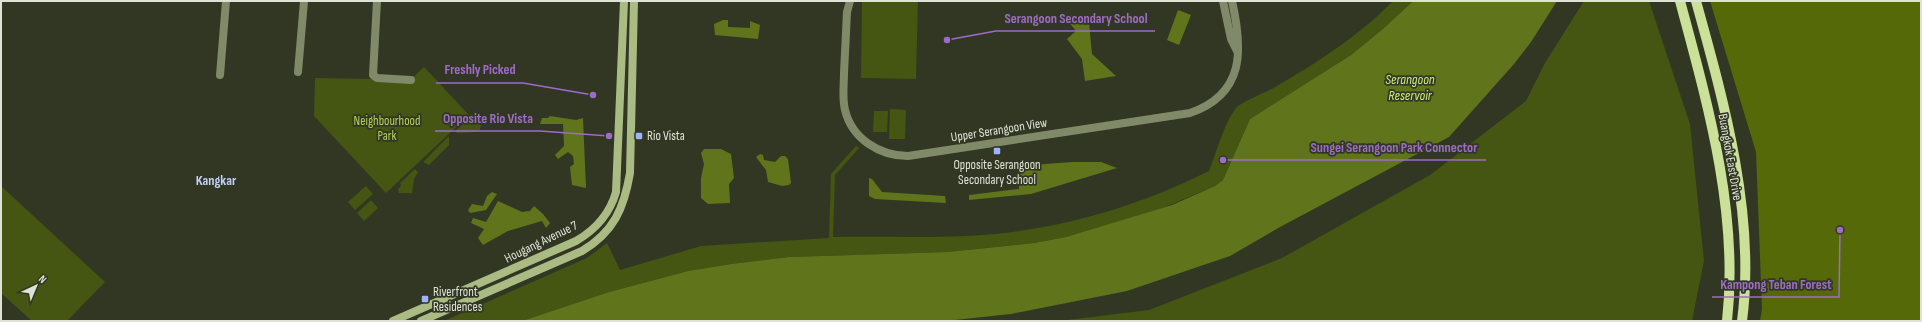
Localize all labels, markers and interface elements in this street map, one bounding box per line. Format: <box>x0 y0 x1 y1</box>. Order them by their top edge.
callout: Serangoon Secondary School <box>996 5 1155 31</box>
text: Serangoon Secondary School <box>1004 10 1148 27</box>
callout: Freshly Picked <box>436 57 523 83</box>
text: Freshly Picked <box>444 61 516 78</box>
water label: Serangoon Reservoir <box>1385 71 1435 104</box>
callout: Opposite Rio Vista <box>435 105 540 131</box>
text: Opposite Rio Vista <box>443 110 533 127</box>
street label: Buangkok East Drive <box>1715 112 1745 202</box>
park label: Neighbourhood Park <box>354 113 420 144</box>
street label: Upper Serangoon View <box>950 114 1049 146</box>
place label: Rio Vista <box>647 128 685 144</box>
marker: Rio Vista <box>634 131 644 141</box>
callout: Sungei Serangoon Park Connector <box>1302 134 1486 160</box>
text: Sungei Serangoon Park Connector <box>1310 139 1478 156</box>
marker: Opposite Serangoon Secondary School <box>992 146 1002 156</box>
place label: Opposite Serangoon Secondary School <box>953 157 1041 188</box>
district label: Kangkar <box>196 172 237 189</box>
street label: Hougang Avenue 7 <box>502 217 581 267</box>
north arrow <box>16 266 56 306</box>
callout: Kampong Teban Forest <box>1712 271 1839 297</box>
text: N <box>36 272 49 286</box>
text: Kampong Teban Forest <box>1720 276 1832 293</box>
place label: Riverfront Residences <box>433 284 483 315</box>
marker: Riverfront Residences <box>420 294 430 304</box>

